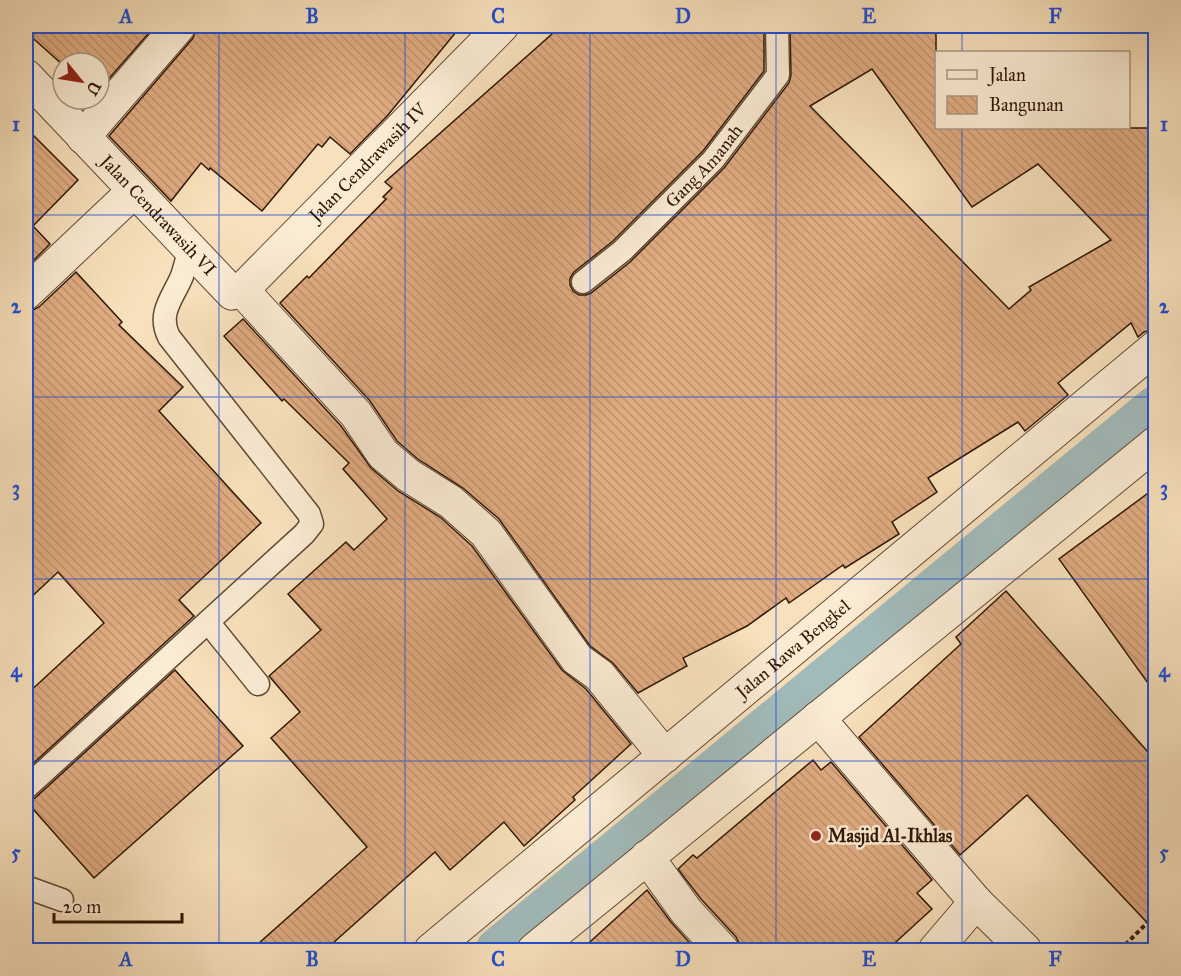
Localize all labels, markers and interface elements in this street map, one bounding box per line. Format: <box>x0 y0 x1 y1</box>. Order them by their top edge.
text: A <box>117 4 133 28</box>
text: B <box>305 4 319 28</box>
text: C <box>491 4 505 28</box>
text: D <box>675 4 691 28</box>
text: E <box>862 4 877 28</box>
text: F <box>1048 4 1062 28</box>
north arrow <box>51 51 111 111</box>
legend <box>935 51 1130 129</box>
text: Jalan <box>987 64 1026 87</box>
text: U <box>82 78 105 99</box>
text: Bangunan <box>989 94 1064 117</box>
street label: Jalan Cendrawasih IV <box>303 97 432 229</box>
text: 1 <box>12 112 20 136</box>
text: 1 <box>1160 112 1168 136</box>
street label: Gang Amanah <box>661 120 747 212</box>
street label: Jalan Cendrawasih VI <box>94 149 221 280</box>
text: 2 <box>11 294 22 318</box>
text: 2 <box>1159 294 1170 318</box>
text: 3 <box>12 476 20 501</box>
text: 3 <box>1160 476 1168 501</box>
street label: Jalan Rawa Bengkel <box>730 595 855 705</box>
text: 4 <box>10 658 22 683</box>
text: 4 <box>1158 658 1170 683</box>
place label: Masjid Al-Ikhlas <box>828 825 953 848</box>
marker: Masjid Al-Ikhlas <box>809 829 823 843</box>
text: 5 <box>11 840 21 864</box>
text: 5 <box>1159 840 1169 864</box>
scale bar <box>54 886 182 924</box>
text: 20 m <box>63 896 101 918</box>
text: A <box>117 947 133 971</box>
text: B <box>305 947 319 971</box>
text: C <box>491 947 505 971</box>
text: D <box>675 947 691 971</box>
text: E <box>862 947 877 971</box>
text: F <box>1048 947 1062 971</box>

